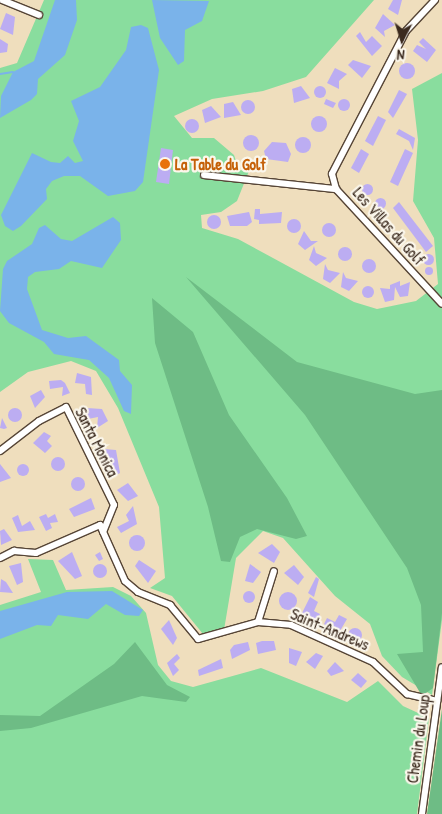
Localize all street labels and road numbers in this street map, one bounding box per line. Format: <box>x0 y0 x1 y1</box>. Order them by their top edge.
street label: Les Villas du Golf <box>349 183 429 269</box>
street label: Santa Monica <box>71 404 123 480</box>
street label: Saint-Andrews <box>288 604 372 654</box>
street label: Chemin du Loup <box>402 693 434 785</box>

